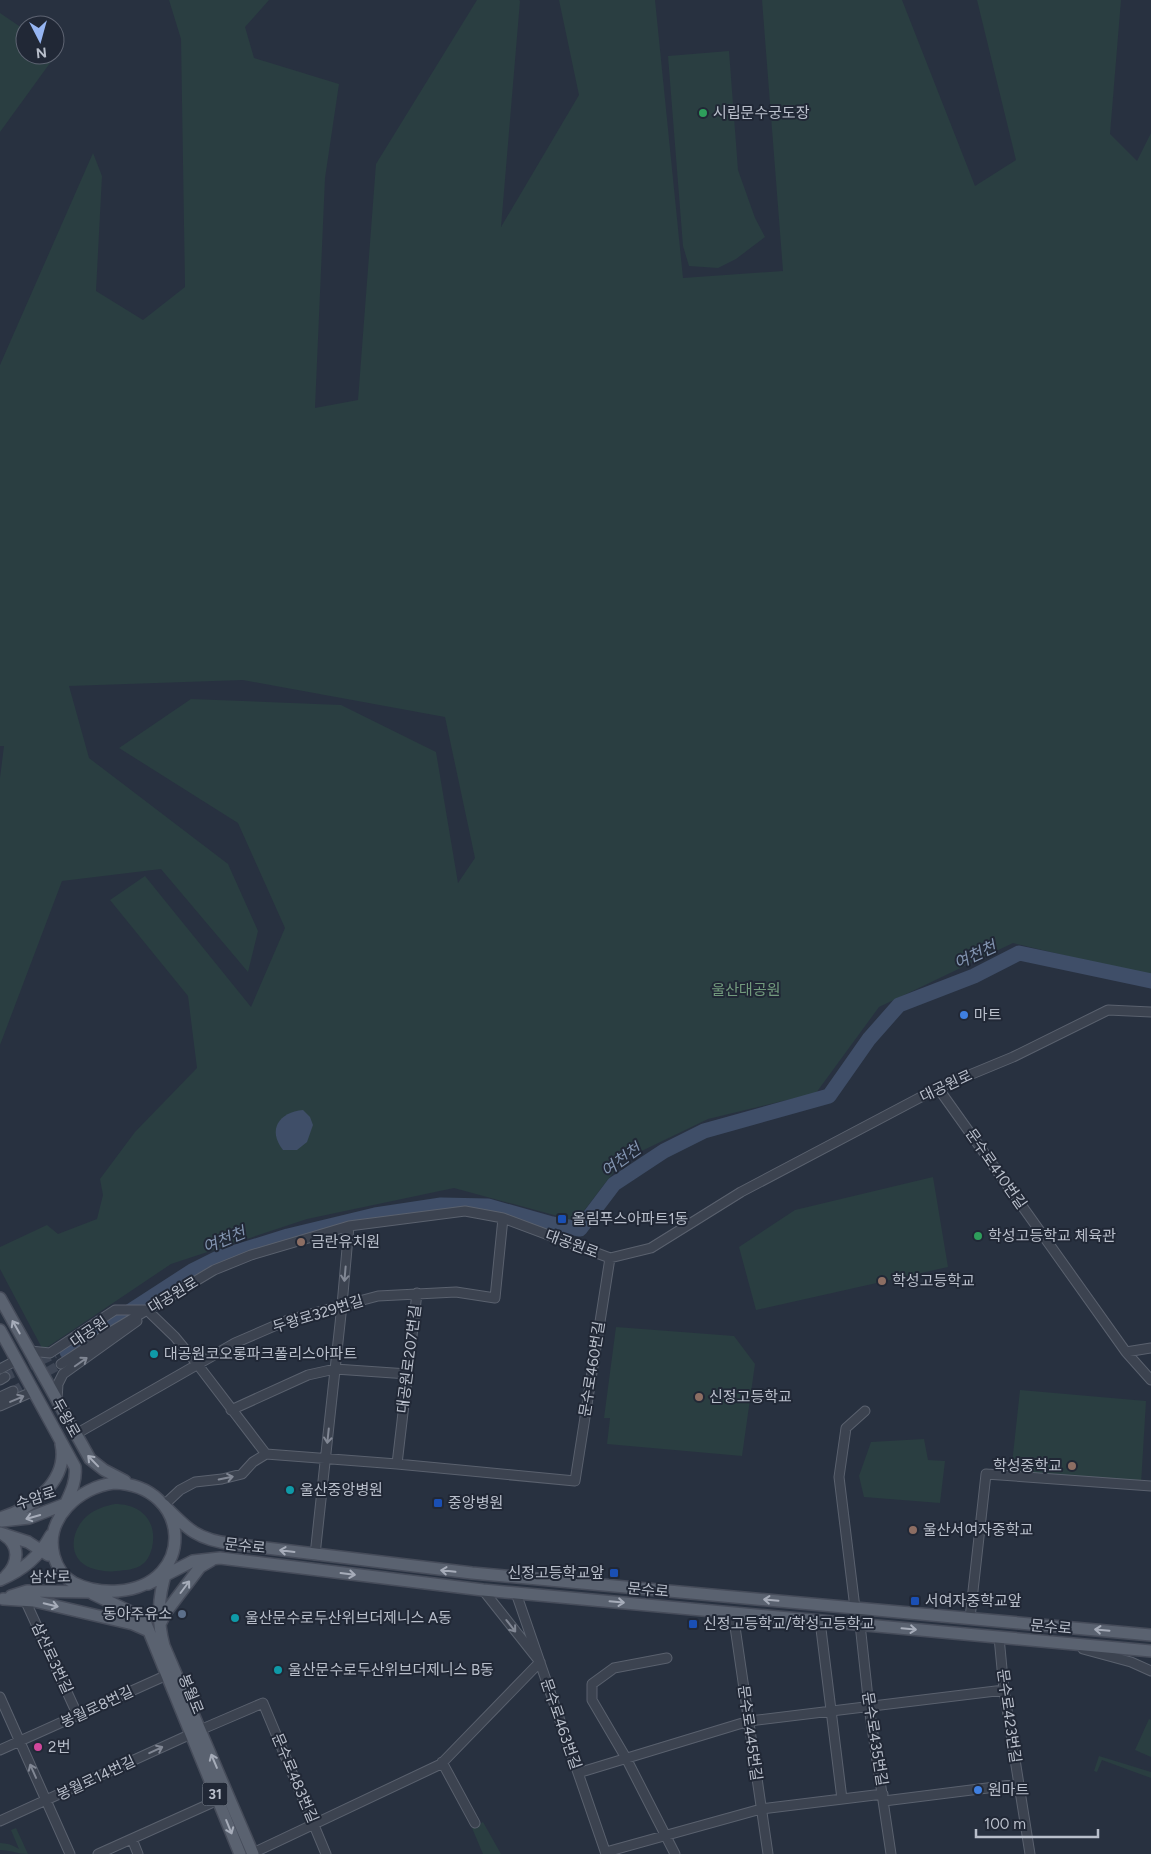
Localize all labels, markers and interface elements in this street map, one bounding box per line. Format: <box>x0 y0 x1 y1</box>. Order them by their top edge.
north arrow <box>15 15 65 65</box>
text: N <box>35 43 48 61</box>
place label: 시립문수궁도장 <box>713 104 810 122</box>
marker: 시립문수궁도장 <box>697 107 709 119</box>
water label: 여천천 <box>951 936 1001 973</box>
park label: 울산대공원 <box>711 981 781 999</box>
place label: 마트 <box>974 1006 1002 1024</box>
marker: 마트 <box>958 1009 970 1021</box>
street label: 대공원로 <box>917 1066 975 1106</box>
street label: 문수로410번길 <box>962 1125 1030 1213</box>
water label: 여천천 <box>598 1138 646 1181</box>
place label: 올림푸스아파트1동 <box>572 1210 689 1228</box>
marker: 올림푸스아파트1동 <box>556 1213 568 1225</box>
water label: 여천천 <box>200 1222 250 1257</box>
street label: 대공원로 <box>543 1226 601 1262</box>
place label: 학성고등학교 체육관 <box>988 1227 1116 1245</box>
marker: 학성고등학교 체육관 <box>972 1230 984 1242</box>
place label: 금란유치원 <box>311 1233 380 1251</box>
marker: 금란유치원 <box>295 1236 307 1248</box>
one-way arrow <box>340 1266 350 1282</box>
place label: 학성고등학교 <box>892 1272 975 1290</box>
street label: 대공원로 <box>145 1273 201 1317</box>
marker: 학성고등학교 <box>876 1275 888 1287</box>
street label: 두왕로329번길 <box>270 1292 366 1336</box>
street label: 대공원로207번길 <box>393 1304 425 1414</box>
street label: 대공원 <box>67 1313 111 1351</box>
one-way arrow <box>11 1320 21 1334</box>
street label: 문수로460번길 <box>576 1320 608 1418</box>
place label: 대공원코오롱파크폴리스아파트 <box>164 1345 357 1363</box>
marker: 대공원코오롱파크폴리스아파트 <box>148 1348 160 1360</box>
one-way arrow <box>73 1357 87 1367</box>
place label: 신정고등학교 <box>709 1388 792 1406</box>
marker: 신정고등학교 <box>693 1391 705 1403</box>
one-way arrow <box>9 1393 24 1403</box>
street label: 두왕로 <box>48 1396 84 1440</box>
one-way arrow <box>323 1427 333 1443</box>
one-way arrow <box>87 1454 99 1467</box>
place label: 학성중학교 <box>993 1457 1062 1475</box>
marker: 학성중학교 <box>1066 1460 1078 1472</box>
one-way arrow <box>217 1472 233 1482</box>
place label: 울산중앙병원 <box>300 1481 383 1499</box>
street label: 수암로 <box>14 1483 58 1513</box>
marker: 울산중앙병원 <box>284 1484 296 1496</box>
place label: 중앙병원 <box>448 1494 503 1512</box>
marker: 중앙병원 <box>432 1497 444 1509</box>
one-way arrow <box>26 1512 42 1522</box>
place label: 울산서여자중학교 <box>923 1521 1033 1539</box>
marker: 울산서여자중학교 <box>907 1524 919 1536</box>
street label: 문수로 <box>223 1535 267 1557</box>
one-way arrow <box>279 1546 295 1556</box>
place label: 신정고등학교앞 <box>507 1564 604 1582</box>
one-way arrow <box>440 1566 456 1576</box>
marker: 신정고등학교앞 <box>608 1567 620 1579</box>
street label: 삼산로 <box>29 1568 71 1586</box>
one-way arrow <box>340 1569 356 1579</box>
street label: 문수로 <box>627 1579 669 1601</box>
one-way arrow <box>180 1580 190 1594</box>
place label: 서여자중학교앞 <box>925 1592 1022 1610</box>
one-way arrow <box>764 1595 780 1605</box>
marker: 서여자중학교앞 <box>909 1595 921 1607</box>
one-way arrow <box>609 1597 625 1607</box>
one-way arrow <box>42 1601 58 1610</box>
place label: 동아주유소 <box>103 1605 172 1623</box>
marker: 동아주유소 <box>176 1608 188 1620</box>
place label: 울산문수로두산위브더제니스 A동 <box>245 1609 452 1627</box>
marker: 울산문수로두산위브더제니스 A동 <box>229 1612 241 1624</box>
place label: 신정고등학교/학성고등학교 <box>703 1615 874 1633</box>
street label: 문수로 <box>1030 1616 1072 1638</box>
marker: 신정고등학교/학성고등학교 <box>687 1618 699 1630</box>
street label: 삼산로3번길 <box>28 1619 76 1697</box>
one-way arrow <box>506 1619 517 1632</box>
one-way arrow <box>900 1624 916 1633</box>
one-way arrow <box>1095 1626 1111 1635</box>
place label: 울산문수로두산위브더제니스 B동 <box>288 1661 494 1679</box>
marker: 울산문수로두산위브더제니스 B동 <box>272 1664 284 1676</box>
street label: 문수로423번길 <box>993 1668 1025 1764</box>
street label: 봉월로 <box>175 1671 207 1717</box>
street label: 문수로463번길 <box>537 1676 585 1772</box>
street label: 봉월로8번길 <box>58 1682 136 1732</box>
street label: 문수로445번길 <box>734 1684 766 1782</box>
street label: 문수로435번길 <box>859 1691 891 1787</box>
street label: 문수로483번길 <box>268 1730 322 1826</box>
place label: 2번 <box>48 1738 70 1756</box>
marker: 2번 <box>32 1741 44 1753</box>
one-way arrow <box>148 1744 163 1754</box>
street label: 봉월로14번길 <box>54 1752 138 1804</box>
one-way arrow <box>208 1754 218 1769</box>
one-way arrow <box>27 1764 37 1779</box>
place label: 원마트 <box>988 1781 1030 1799</box>
road number: 31 <box>202 1782 228 1806</box>
marker: 원마트 <box>972 1784 984 1796</box>
scale bar <box>976 1806 1098 1838</box>
text: 100 m <box>984 1815 1026 1833</box>
one-way arrow <box>225 1820 234 1835</box>

